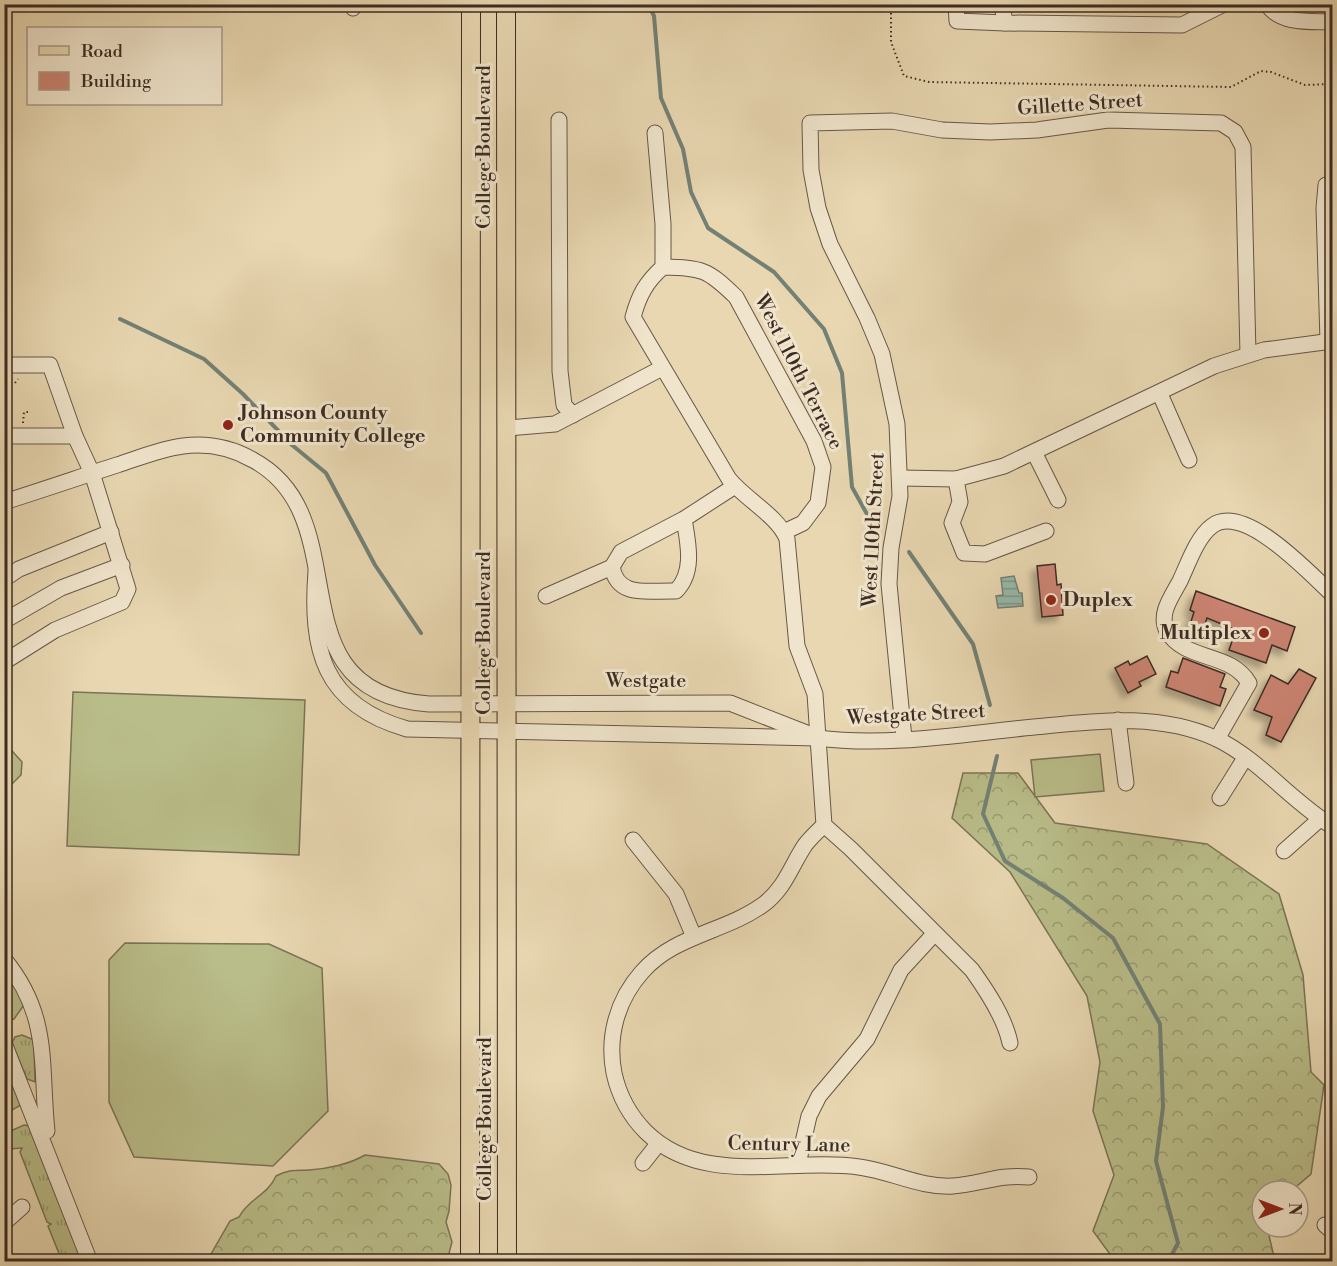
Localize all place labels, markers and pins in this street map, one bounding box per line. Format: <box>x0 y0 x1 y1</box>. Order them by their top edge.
place label: Johnson County Community College <box>237 401 426 449</box>
marker: Johnson County Community College <box>221 418 235 432</box>
place label: Duplex <box>1063 588 1133 613</box>
marker: Duplex <box>1044 593 1058 607</box>
place label: Multiplex <box>1160 621 1252 646</box>
marker: Multiplex <box>1257 626 1271 640</box>

